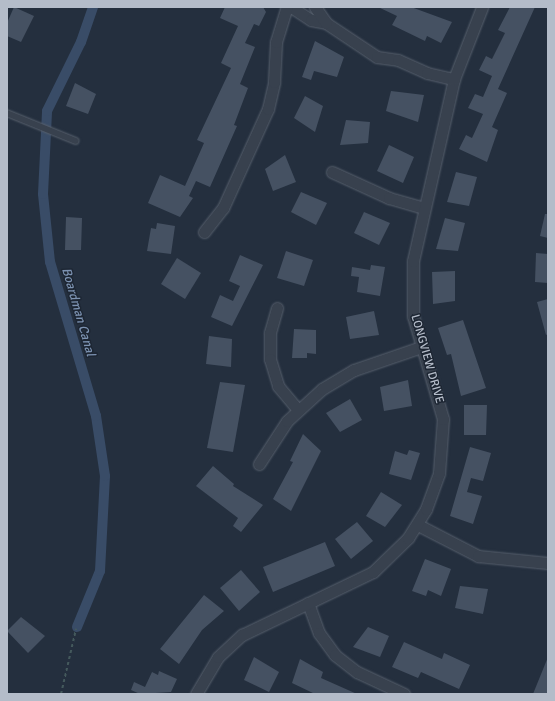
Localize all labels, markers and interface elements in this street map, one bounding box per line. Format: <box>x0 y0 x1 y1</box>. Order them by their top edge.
water label: Boardman Canal <box>58 266 98 358</box>
street label: LONGVIEW DRIVE <box>407 313 447 405</box>

